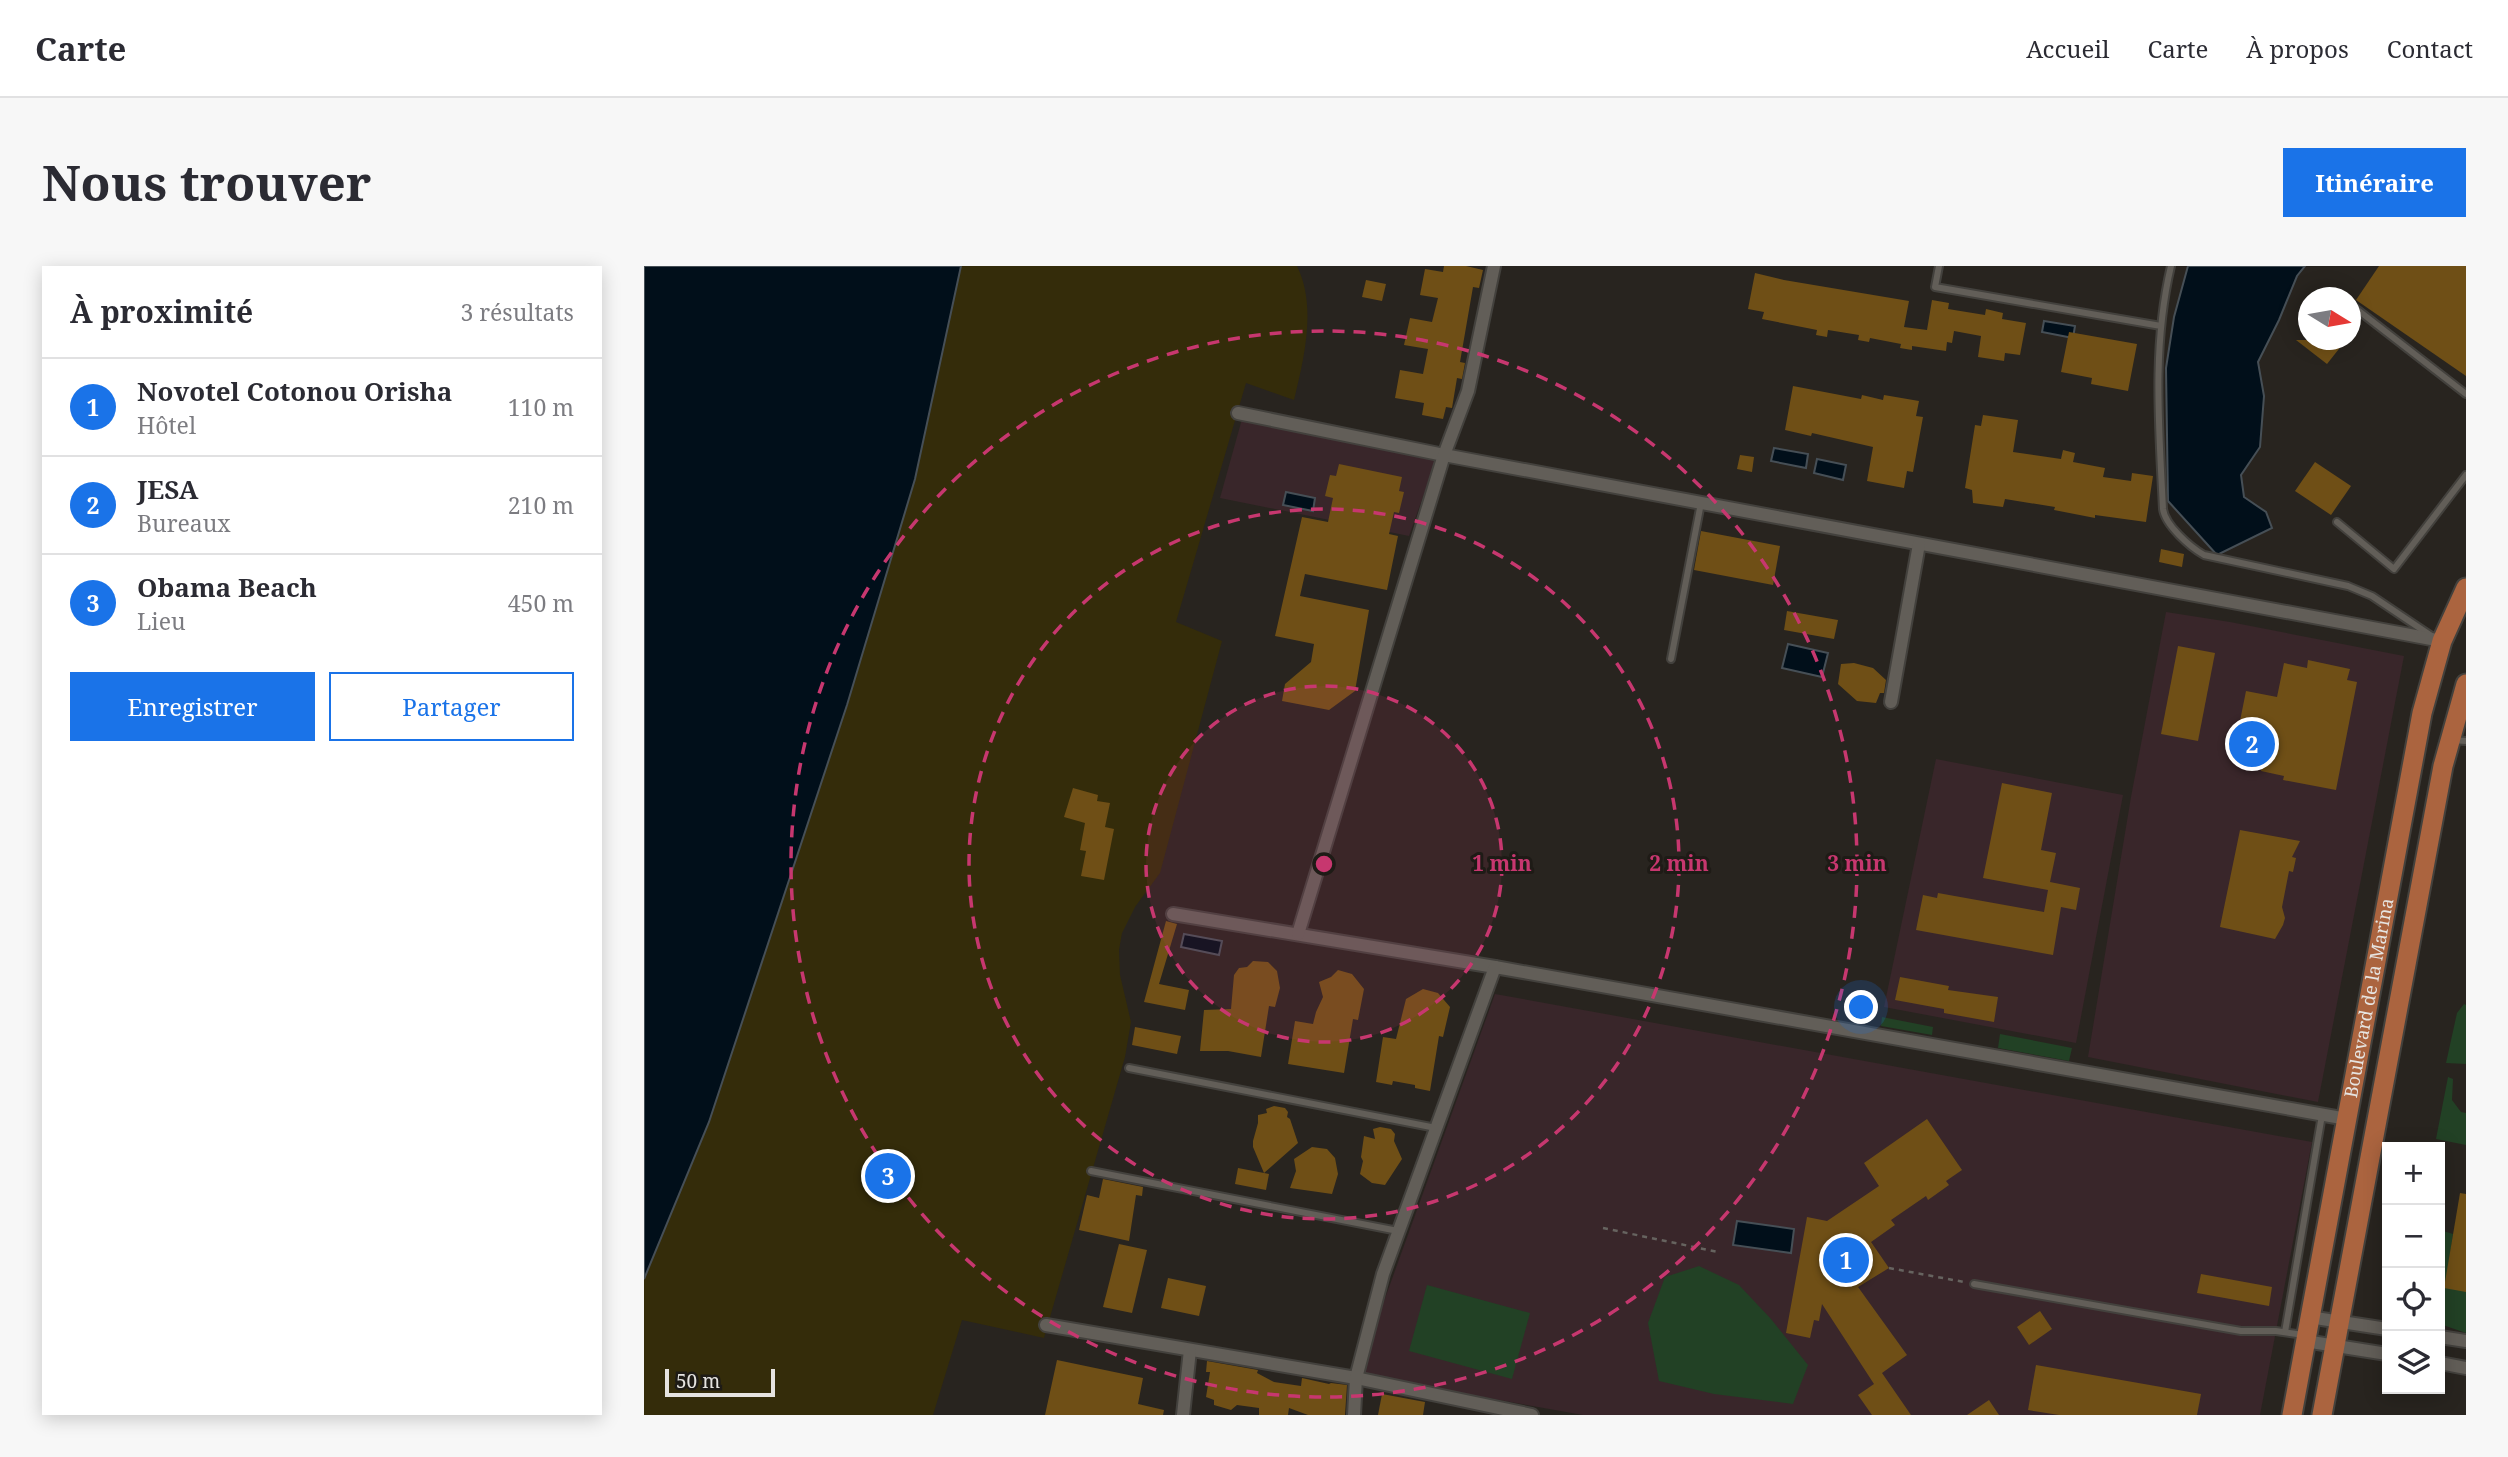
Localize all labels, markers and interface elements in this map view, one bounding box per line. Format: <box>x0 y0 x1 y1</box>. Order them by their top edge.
text: Carte <box>35 26 126 71</box>
text: Accueil <box>2026 32 2109 65</box>
text: Carte <box>2147 32 2208 65</box>
text: À propos <box>2246 32 2349 65</box>
text: Contact <box>2387 32 2473 65</box>
button: Itinéraire <box>2283 148 2466 217</box>
text: Nous trouver <box>42 149 371 215</box>
north arrow <box>2298 287 2361 350</box>
text: À proximité <box>70 291 253 332</box>
text: 3 résultats <box>460 296 574 328</box>
text: Novotel Cotonou Orisha <box>137 373 452 409</box>
text: 1 <box>87 391 100 423</box>
text: 110 m <box>508 391 574 423</box>
text: Hôtel <box>137 409 196 441</box>
text: JESA <box>137 471 198 507</box>
text: 2 <box>87 489 100 521</box>
text: 210 m <box>508 489 574 521</box>
text: Bureaux <box>137 507 231 539</box>
text: Obama Beach <box>137 569 317 605</box>
text: 3 <box>87 587 100 619</box>
text: 450 m <box>508 587 574 619</box>
text: Lieu <box>137 605 186 637</box>
button: Enregistrer <box>70 672 315 741</box>
button: Partager <box>329 672 574 741</box>
pin: 2 <box>2229 718 2275 770</box>
text: 1 min <box>1472 849 1532 877</box>
text: 2 min <box>1649 849 1709 877</box>
text: 3 min <box>1827 849 1887 877</box>
centre of rings <box>1312 852 1336 876</box>
street label: Boulevard de la Marina <box>2338 896 2398 1100</box>
your location <box>1844 990 1878 1024</box>
map controls <box>2382 1142 2445 1394</box>
button: + <box>2382 1142 2445 1205</box>
pin: 3 <box>865 1150 911 1202</box>
button: − <box>2382 1205 2445 1268</box>
pin: 1 <box>1823 1234 1869 1286</box>
button: locate <box>2382 1268 2445 1331</box>
button: layers <box>2382 1331 2445 1394</box>
scale bar <box>665 1366 775 1398</box>
text: 50 m <box>676 1368 720 1394</box>

